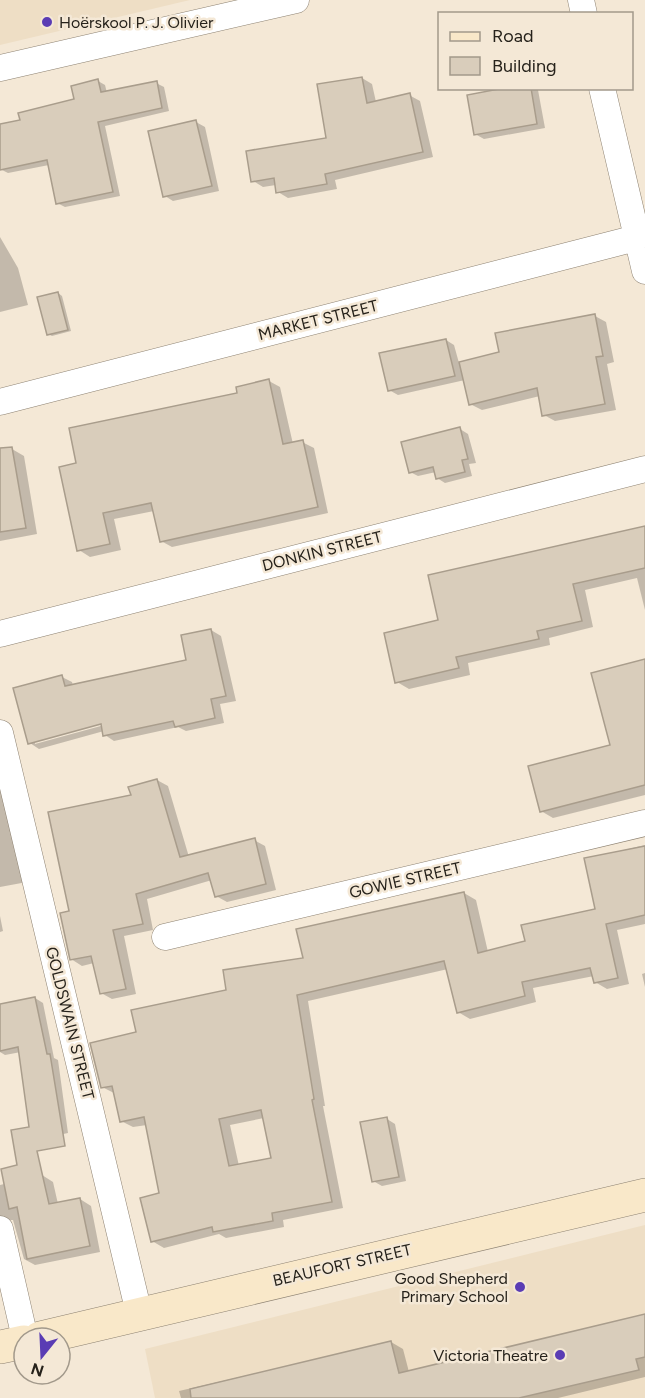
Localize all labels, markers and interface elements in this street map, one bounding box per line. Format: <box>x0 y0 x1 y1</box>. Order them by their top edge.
legend <box>438 12 633 90</box>
place label: Hoërskool P. J. Olivier <box>59 13 214 32</box>
marker: Hoërskool P. J. Olivier <box>40 15 54 29</box>
text: Road <box>492 25 533 47</box>
text: Building <box>492 55 557 77</box>
street label: MARKET STREET <box>256 296 380 344</box>
street label: DONKIN STREET <box>260 527 384 575</box>
street label: GOWIE STREET <box>347 858 463 902</box>
street label: GOLDSWAIN STREET <box>42 945 98 1101</box>
street label: BEAUFORT STREET <box>271 1240 413 1290</box>
place label: Good Shepherd Primary School <box>395 1269 508 1306</box>
marker: Good Shepherd Primary School <box>513 1280 527 1294</box>
north arrow <box>12 1326 72 1386</box>
place label: Victoria Theatre <box>433 1346 548 1365</box>
marker: Victoria Theatre <box>553 1348 567 1362</box>
text: N <box>29 1359 46 1381</box>

